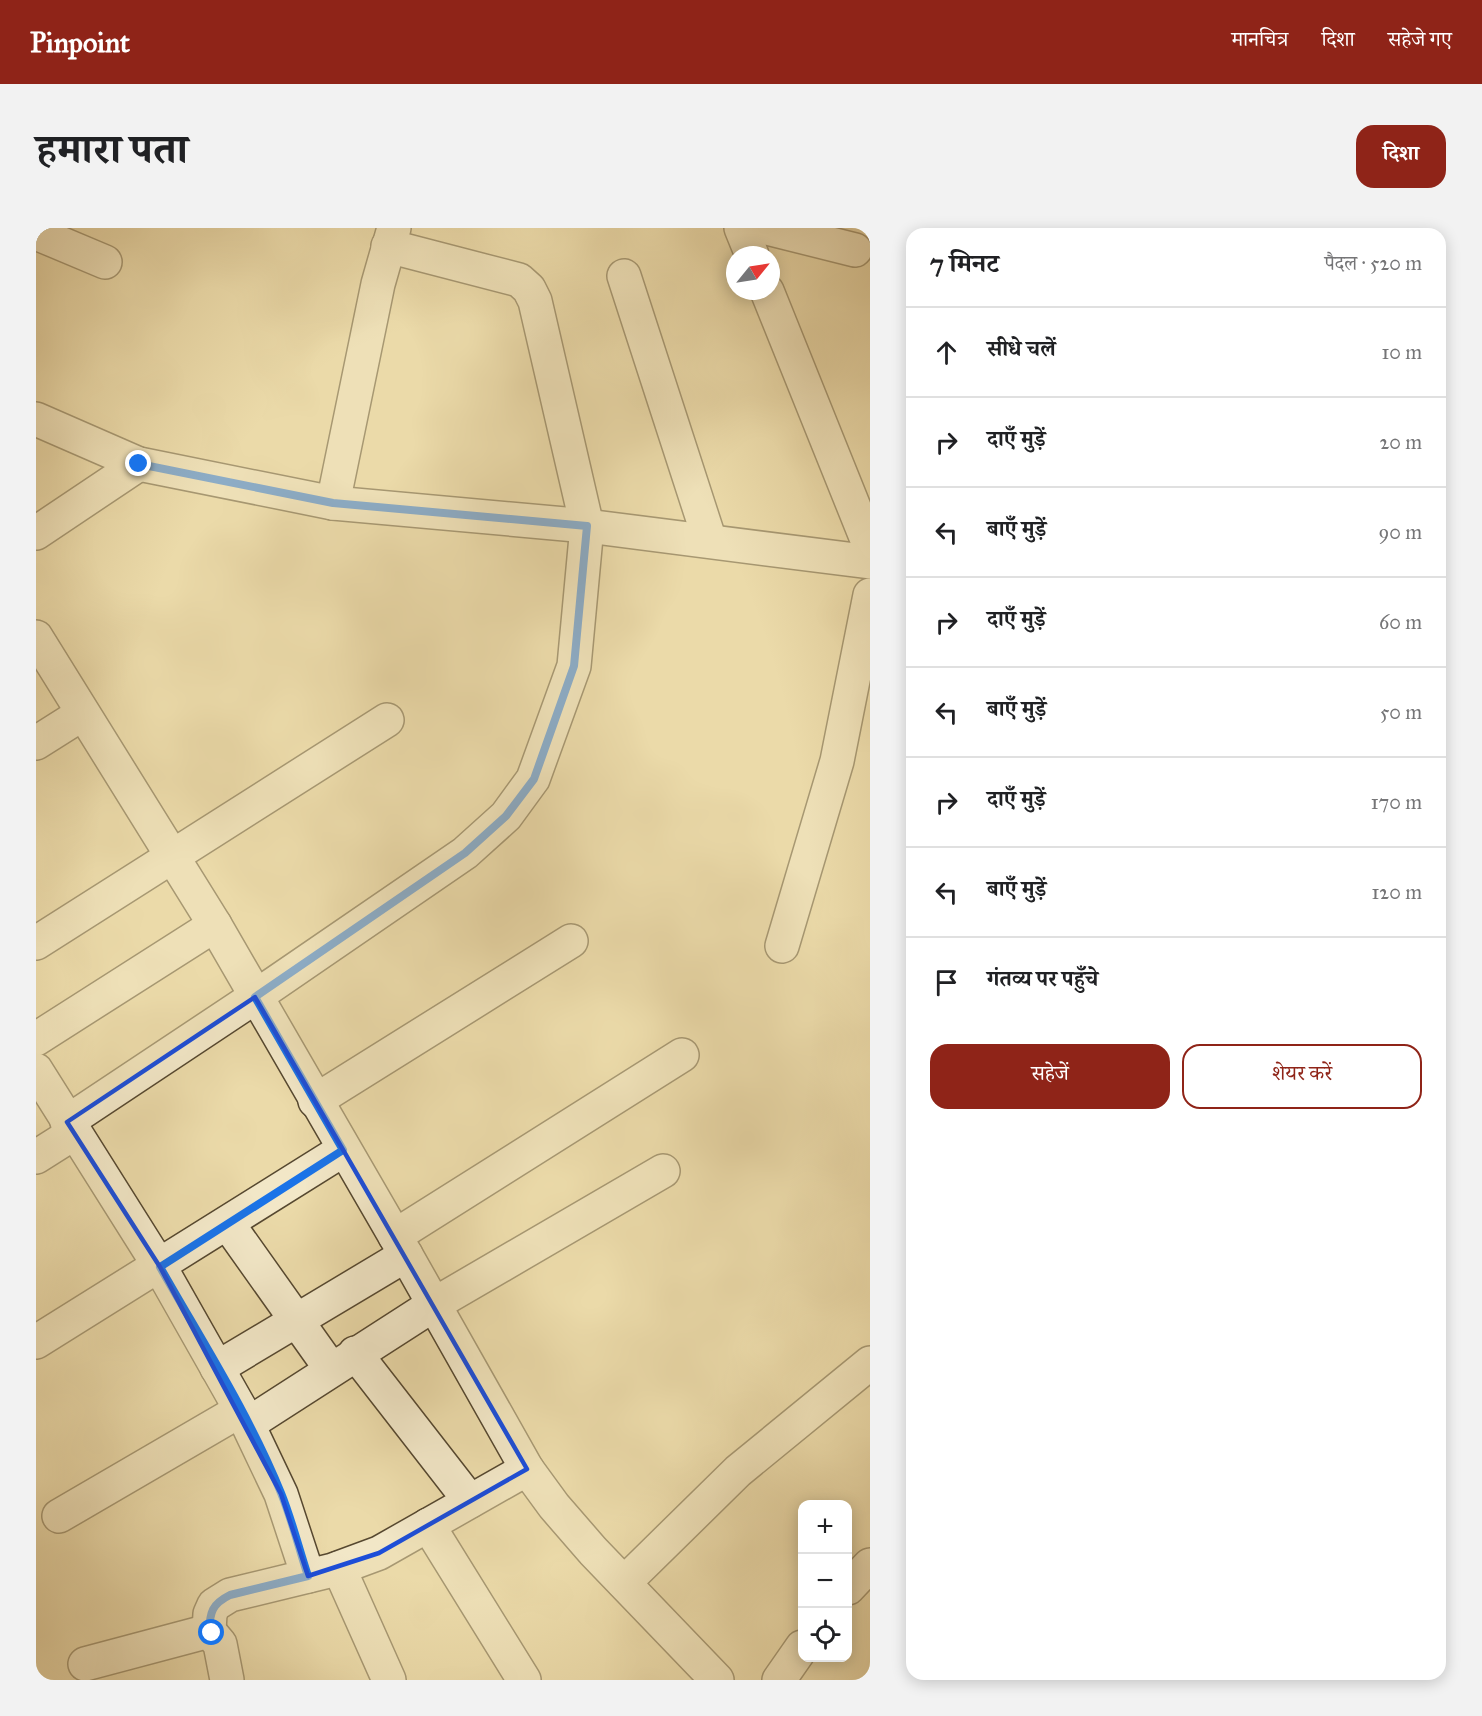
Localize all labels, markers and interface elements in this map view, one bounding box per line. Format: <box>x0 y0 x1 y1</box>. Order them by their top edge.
text: Pinpoint <box>30 25 130 60</box>
text: मानचित्र <box>1231 26 1288 52</box>
text: दिशा <box>1321 26 1355 52</box>
text: सहेजे गए <box>1388 26 1452 52</box>
text: हमारा पता <box>36 123 188 175</box>
button: दिशा <box>1356 125 1446 188</box>
north arrow <box>726 246 780 300</box>
text: 7 मिनट <box>930 247 999 279</box>
text: पैदल · 520 m <box>1324 251 1422 275</box>
text: सीधे चलें <box>987 335 1056 362</box>
icon: ahead <box>930 336 963 369</box>
text: 10 m <box>1381 340 1422 364</box>
text: दाएँ मुड़ें <box>987 425 1046 452</box>
icon: right <box>930 426 963 459</box>
text: 20 m <box>1379 430 1422 454</box>
route end <box>125 450 151 476</box>
text: बाएँ मुड़ें <box>987 515 1046 542</box>
icon: left <box>930 516 963 549</box>
text: 90 m <box>1379 520 1422 544</box>
text: दाएँ मुड़ें <box>987 605 1046 632</box>
icon: right <box>930 606 963 639</box>
text: 60 m <box>1379 610 1422 634</box>
text: बाएँ मुड़ें <box>987 695 1046 722</box>
icon: left <box>930 696 963 729</box>
text: 50 m <box>1380 700 1422 724</box>
text: दाएँ मुड़ें <box>987 785 1046 812</box>
icon: right <box>930 786 963 819</box>
text: 170 m <box>1371 790 1422 814</box>
text: बाएँ मुड़ें <box>987 875 1046 902</box>
icon: left <box>930 876 963 909</box>
text: 120 m <box>1371 880 1422 904</box>
text: गंतव्य पर पहुँचे <box>987 965 1098 992</box>
icon: arrive <box>930 966 963 999</box>
button: सहेजें <box>930 1044 1170 1109</box>
button: शेयर करें <box>1182 1044 1422 1109</box>
map controls <box>798 1500 852 1662</box>
button: + <box>798 1500 852 1554</box>
button: − <box>798 1554 852 1608</box>
button: locate <box>798 1608 852 1662</box>
route start <box>198 1619 224 1645</box>

